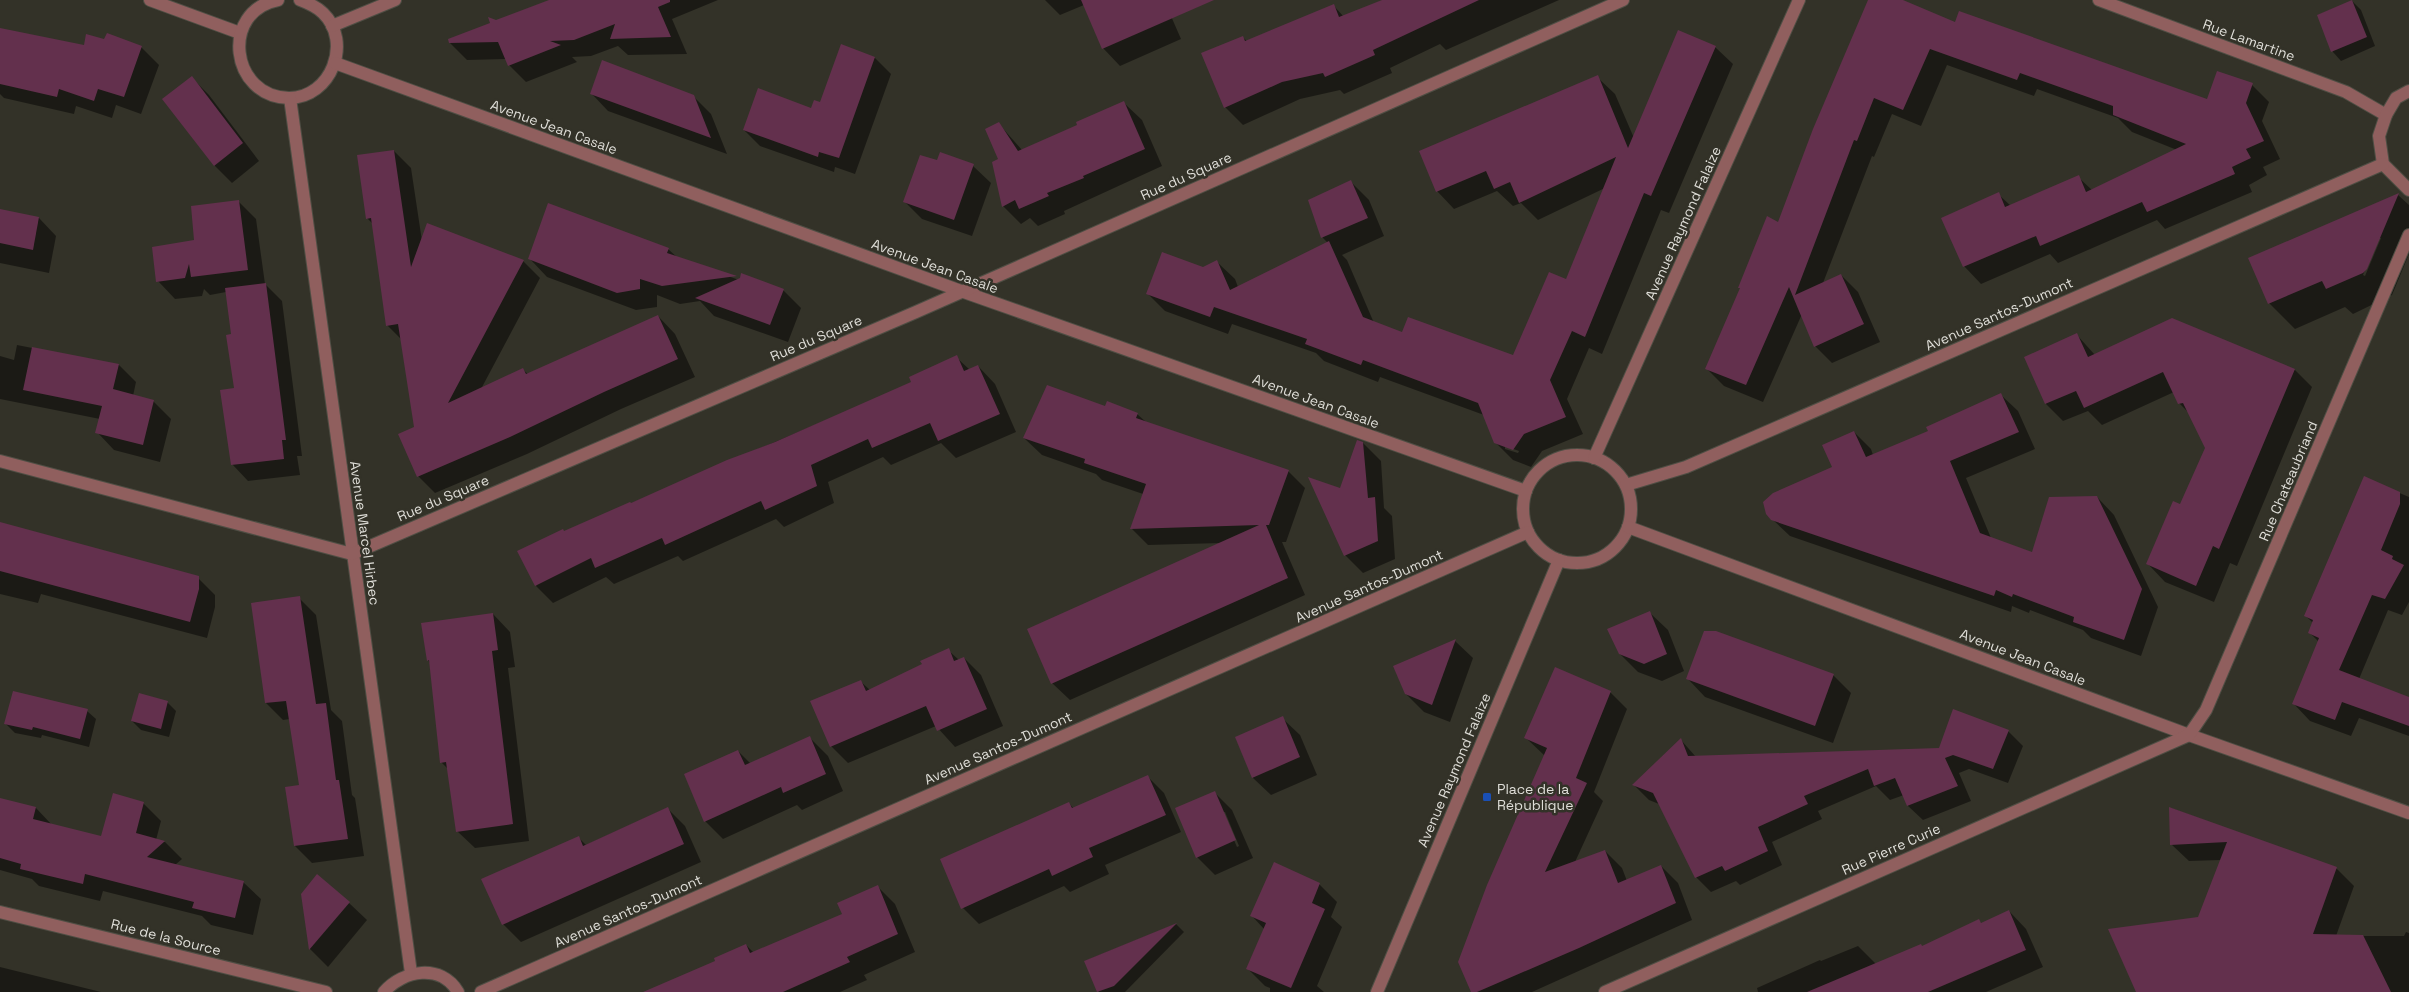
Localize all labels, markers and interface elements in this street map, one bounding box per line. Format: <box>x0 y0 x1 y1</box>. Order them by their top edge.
street label: Rue Lamartine <box>2200 15 2298 65</box>
street label: Avenue Jean Casale <box>488 96 620 158</box>
street label: Avenue Raymond Falaize <box>1641 144 1725 302</box>
street label: Rue du Square <box>1138 148 1234 204</box>
street label: Avenue Jean Casale <box>869 235 1001 297</box>
street label: Avenue Santos-Dumont <box>1922 273 2076 355</box>
street label: Rue du Square <box>767 311 865 365</box>
street label: Avenue Jean Casale <box>1250 370 1382 432</box>
street label: Rue Chateaubriand <box>2255 418 2321 544</box>
street label: Avenue Marcel Hirbec <box>346 460 384 606</box>
street label: Rue du Square <box>394 471 492 525</box>
street label: Avenue Santos-Dumont <box>1292 545 1446 627</box>
street label: Avenue Jean Casale <box>1957 625 2089 689</box>
street label: Avenue Raymond Falaize <box>1413 690 1495 850</box>
street label: Avenue Santos-Dumont <box>921 707 1075 789</box>
place label: Place de la République <box>1497 780 1573 814</box>
marker: Place de la République <box>1481 791 1493 803</box>
street label: Rue Pierre Curie <box>1839 819 1943 879</box>
street label: Avenue Santos-Dumont <box>551 870 705 952</box>
street label: Rue de la Source <box>109 915 223 959</box>

